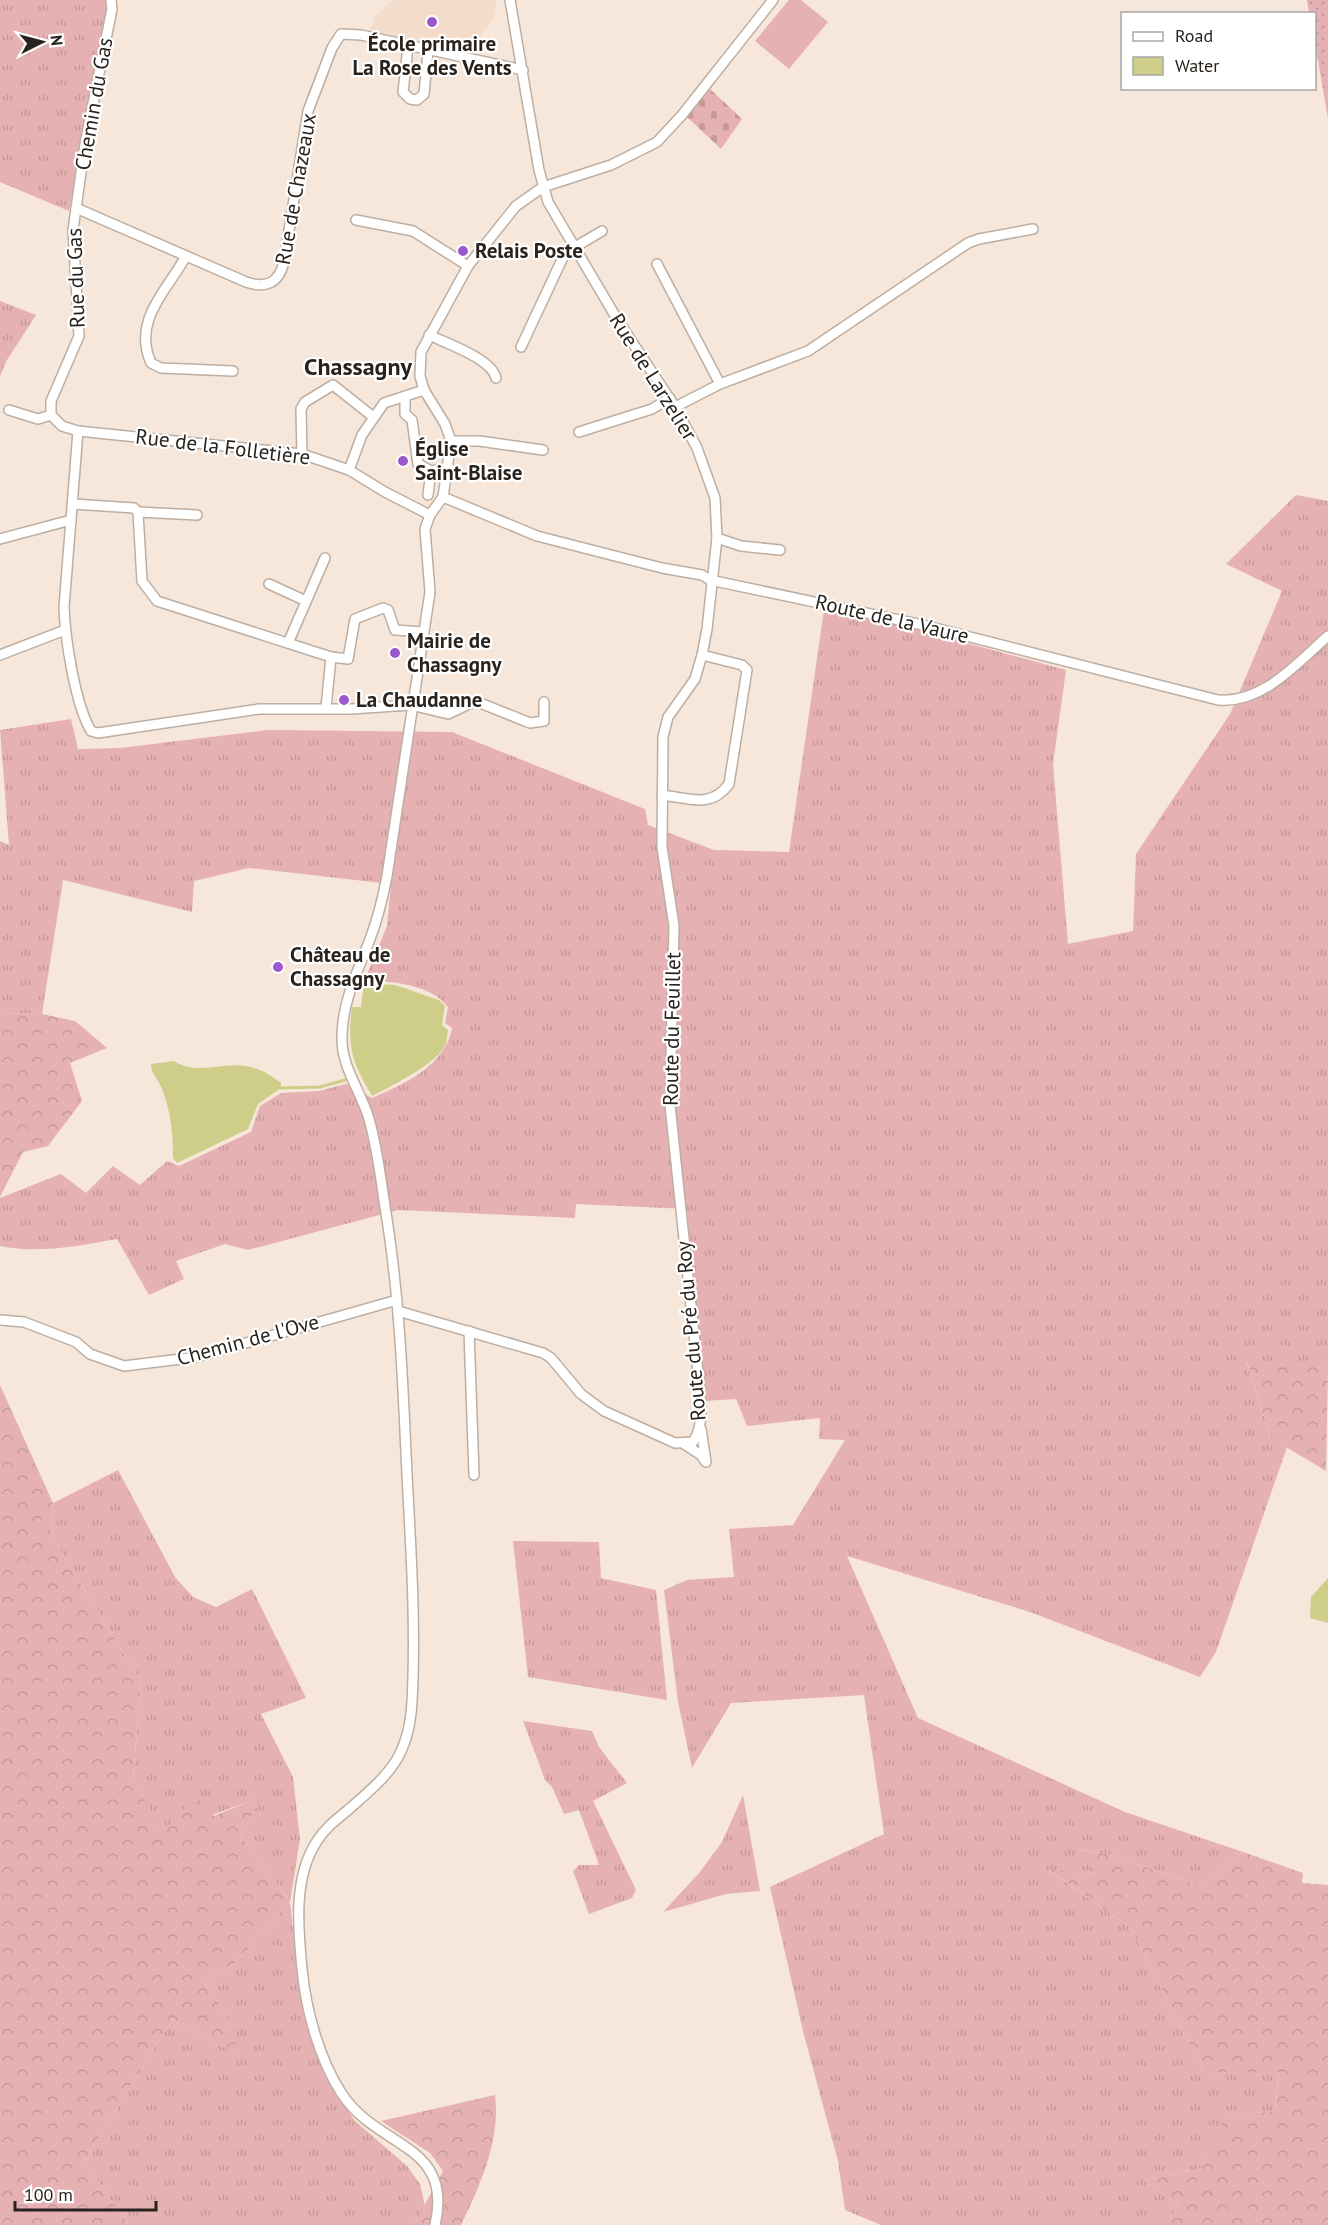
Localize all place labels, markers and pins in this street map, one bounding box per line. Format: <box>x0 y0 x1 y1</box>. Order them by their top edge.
marker: École primaire La Rose des Vents <box>425 15 439 29</box>
place label: École primaire La Rose des Vents <box>352 30 512 81</box>
place label: Relais Poste <box>475 237 583 264</box>
marker: Relais Poste <box>456 244 470 258</box>
place label: Église Saint-Blaise <box>415 435 522 486</box>
marker: Église Saint-Blaise <box>396 454 410 468</box>
place label: Mairie de Chassagny <box>407 627 502 678</box>
marker: Mairie de Chassagny <box>388 646 402 660</box>
place label: La Chaudanne <box>356 686 482 713</box>
marker: La Chaudanne <box>337 693 351 707</box>
place label: Château de Chassagny <box>290 941 391 992</box>
marker: Château de Chassagny <box>271 960 285 974</box>

